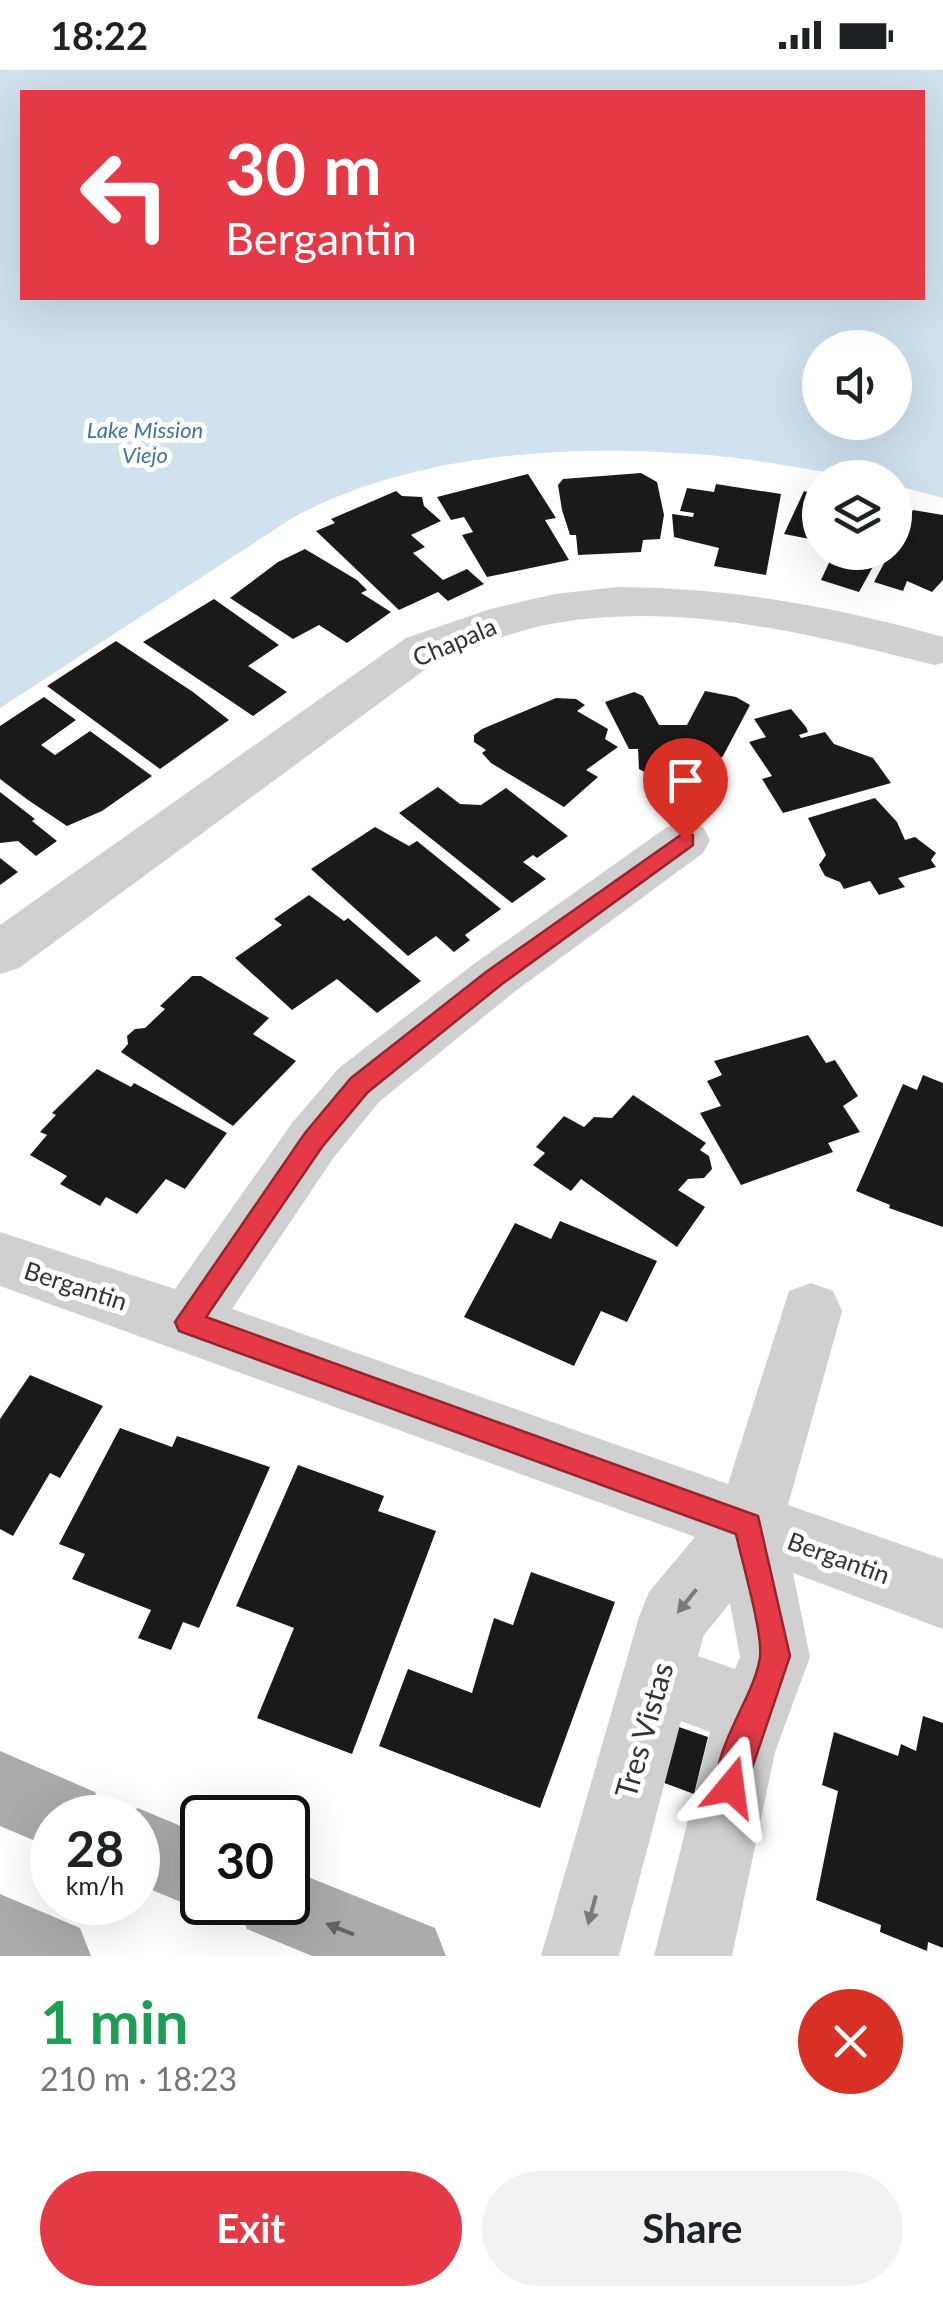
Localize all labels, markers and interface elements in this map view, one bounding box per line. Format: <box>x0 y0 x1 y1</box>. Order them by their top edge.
text: 18:22 <box>50 12 148 58</box>
text: 30 m <box>225 126 382 210</box>
icon: left <box>60 130 190 260</box>
text: Bergantin <box>225 211 417 265</box>
map controls <box>802 330 912 570</box>
button: sound <box>802 330 912 440</box>
water label: Lake Mission Viejo <box>87 416 203 468</box>
button: layers <box>802 460 912 570</box>
street label: Chapala <box>408 610 500 672</box>
pin <box>643 738 728 841</box>
icon: arrive <box>658 753 713 808</box>
street label: Bergantin <box>21 1254 131 1316</box>
street label: Bergantin <box>784 1525 894 1589</box>
one-way arrow <box>677 1588 698 1614</box>
street label: Tres Vistas <box>606 1658 680 1802</box>
position arrow <box>679 1735 783 1839</box>
speed limit sign: 30 <box>180 1795 310 1925</box>
text: 28 <box>66 1818 124 1878</box>
text: km/h <box>66 1870 124 1900</box>
one-way arrow <box>584 1895 600 1926</box>
one-way arrow <box>325 1921 355 1937</box>
text: 1 min <box>40 1985 189 2057</box>
button: close <box>798 1989 903 2094</box>
text: 210 m · 18:23 <box>40 2059 237 2098</box>
button: Exit <box>40 2171 462 2286</box>
button: Share <box>482 2171 903 2286</box>

